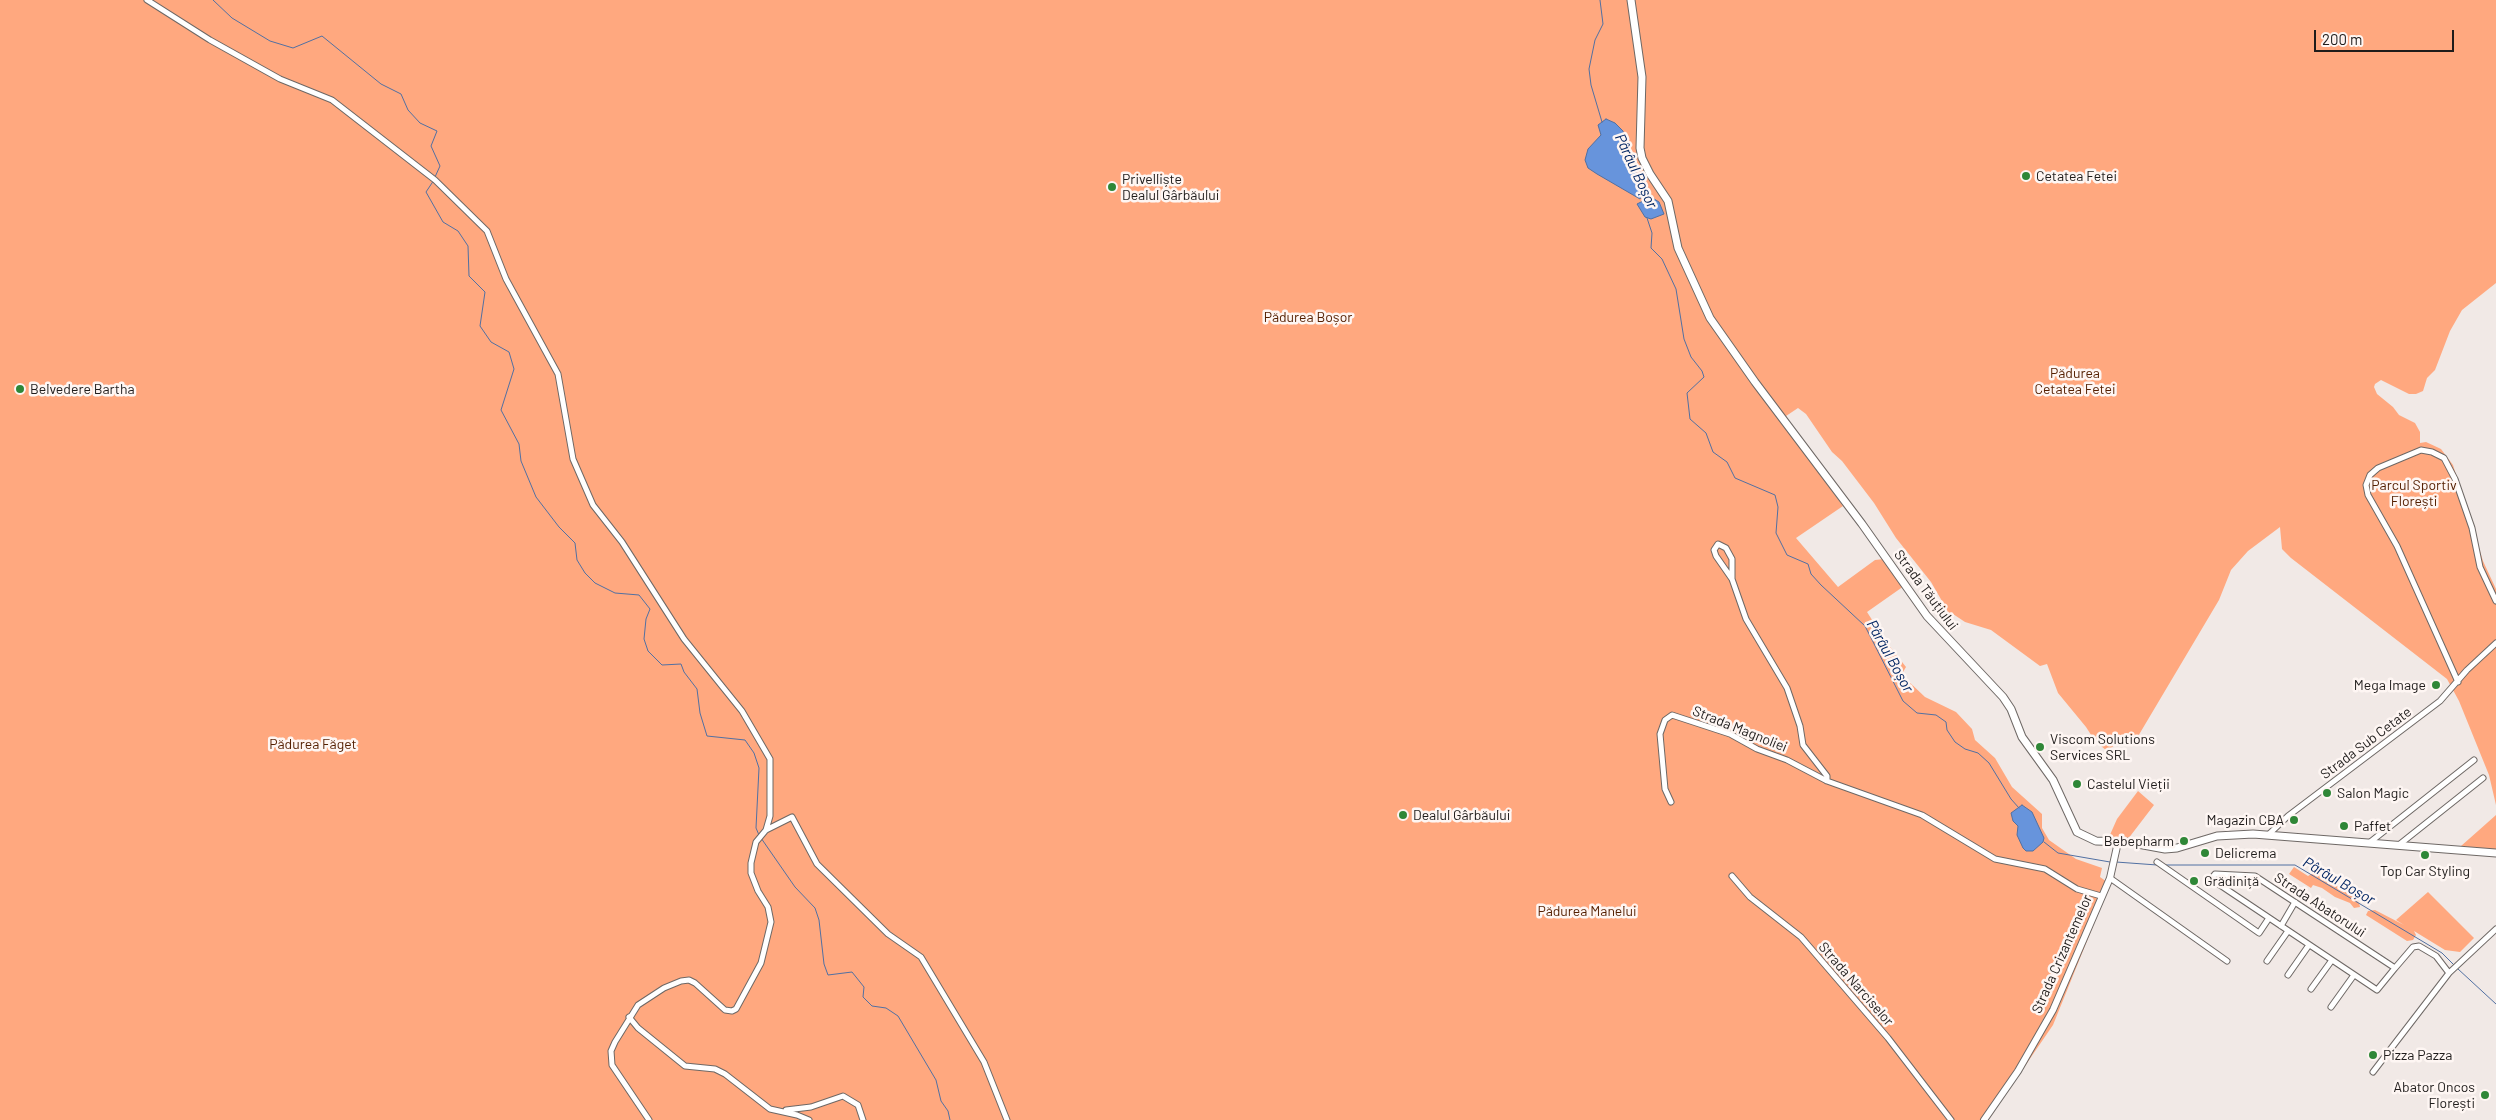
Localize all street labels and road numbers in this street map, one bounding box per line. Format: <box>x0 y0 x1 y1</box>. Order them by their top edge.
street label: Strada Tăuțiului <box>1890 547 1962 633</box>
street label: Strada Magnoliei <box>1690 702 1790 756</box>
street label: Strada Sub Cetate <box>2317 703 2415 783</box>
street label: Strada Abatorului <box>2271 869 2369 941</box>
street label: Strada Crizantemelor <box>2028 892 2096 1016</box>
street label: Strada Narciselor <box>1815 939 1897 1029</box>

